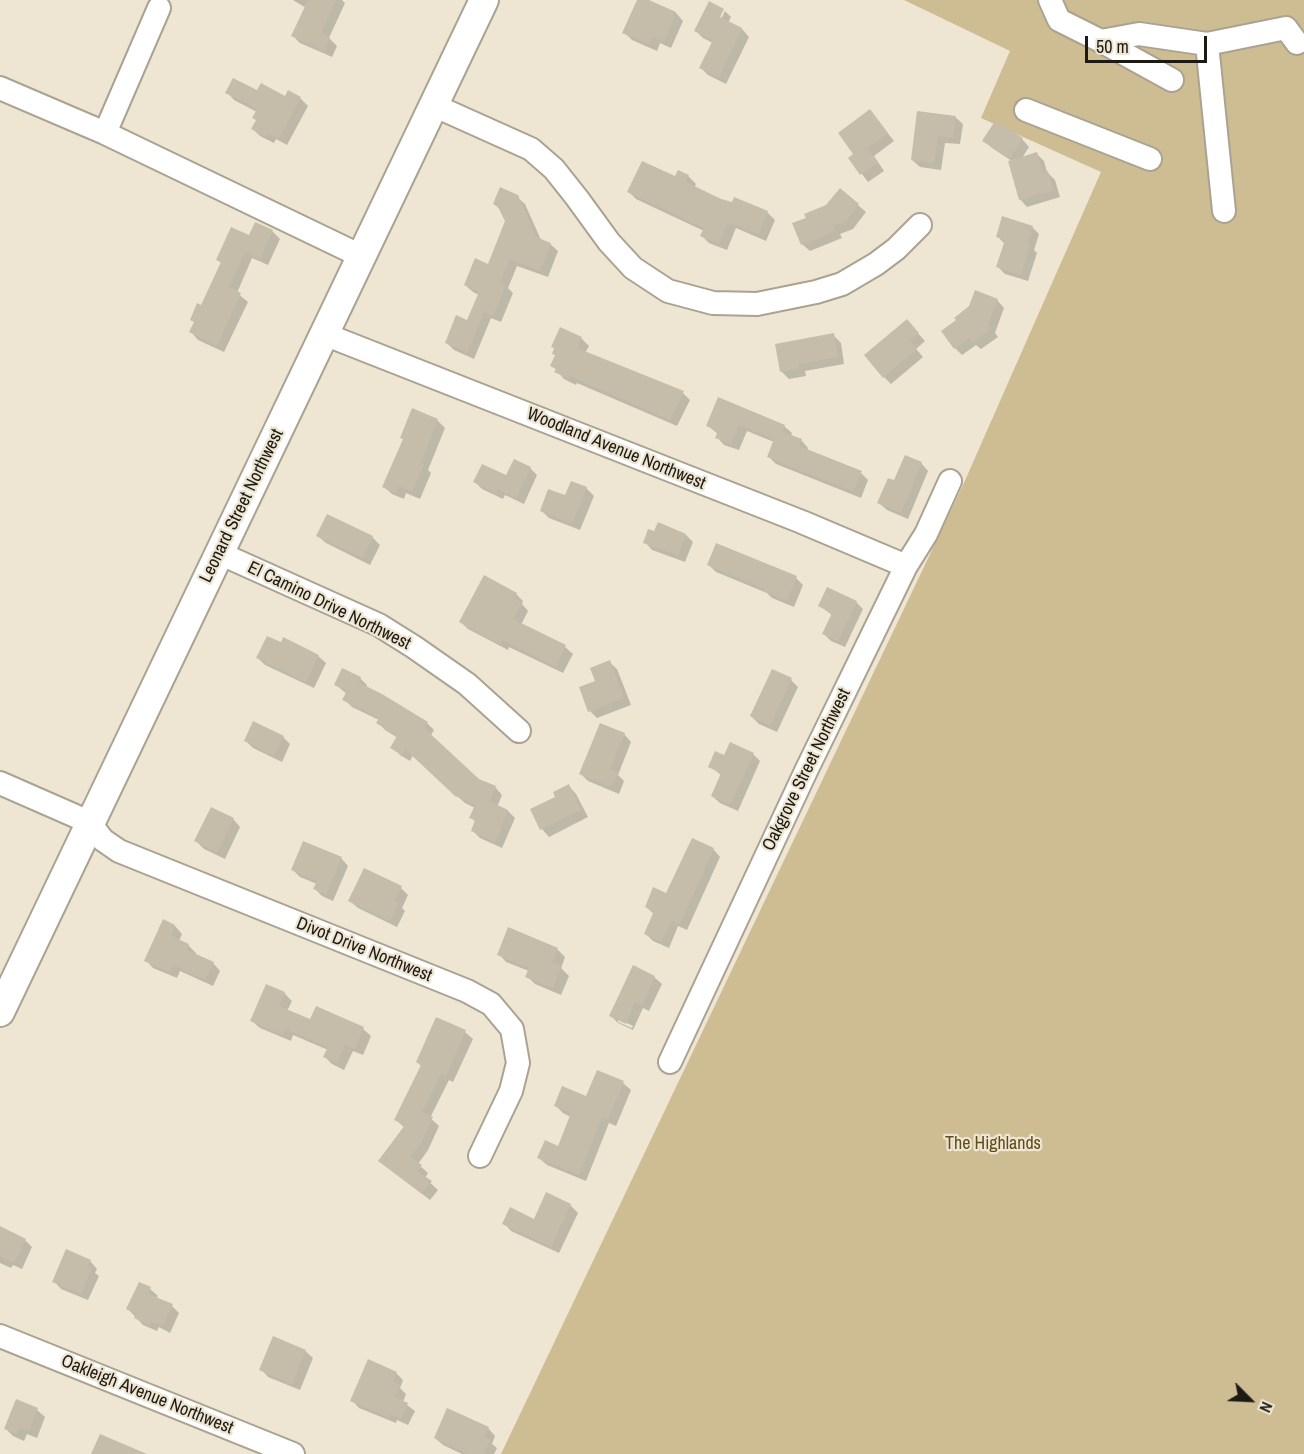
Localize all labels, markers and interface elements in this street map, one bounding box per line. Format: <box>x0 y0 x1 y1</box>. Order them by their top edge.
scale bar <box>1088 24 1210 62</box>
text: 50 m <box>1096 34 1129 59</box>
street label: Woodland Avenue Northwest <box>524 403 708 495</box>
street label: Leonard Street Northwest <box>195 426 289 586</box>
street label: El Camino Drive Northwest <box>244 557 414 655</box>
street label: Oakgrove Street Northwest <box>758 685 856 855</box>
street label: Divot Drive Northwest <box>293 913 435 987</box>
park label: The Highlands <box>945 1133 1041 1155</box>
street label: Oakleigh Avenue Northwest <box>58 1351 236 1439</box>
north arrow <box>1220 1370 1280 1430</box>
text: N <box>1254 1399 1278 1416</box>

